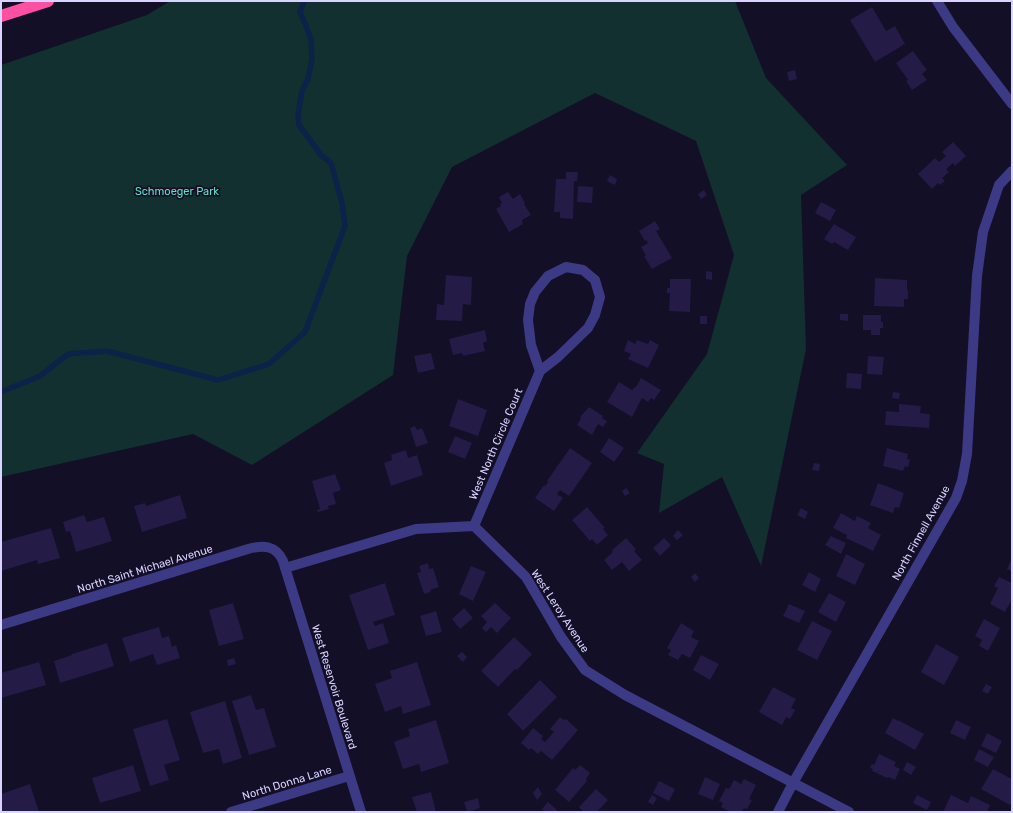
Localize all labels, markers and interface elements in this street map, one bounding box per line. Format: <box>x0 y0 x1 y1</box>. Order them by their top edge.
park label: Schmoeger Park <box>135 185 219 198</box>
street label: West North Circle Court <box>467 386 526 502</box>
street label: North Finnell Avenue <box>889 483 953 583</box>
street label: North Saint Michael Avenue <box>76 542 214 596</box>
street label: West Leroy Avenue <box>528 567 592 655</box>
street label: West Reservoir Boulevard <box>309 623 359 751</box>
street label: North Donna Lane <box>241 763 333 803</box>

